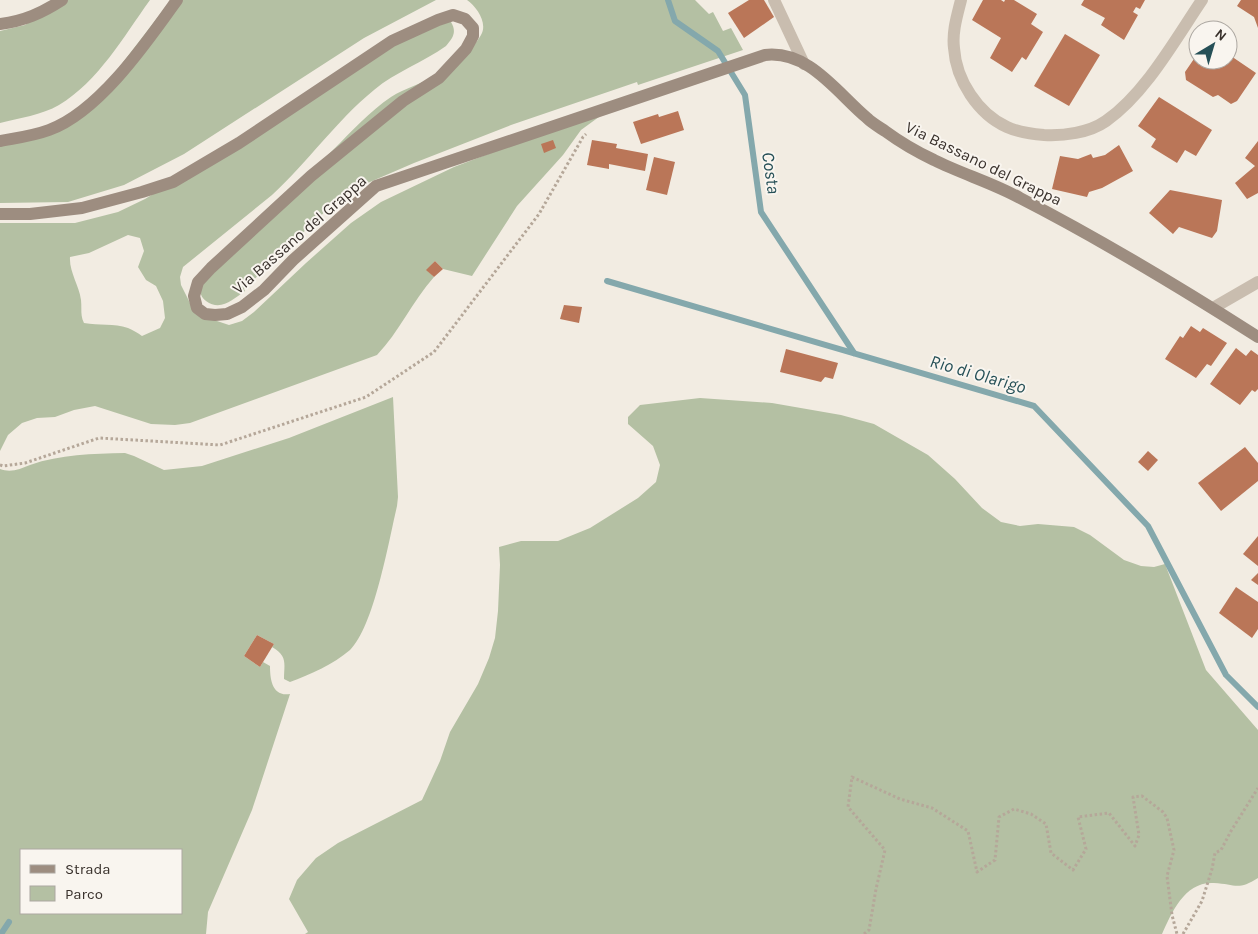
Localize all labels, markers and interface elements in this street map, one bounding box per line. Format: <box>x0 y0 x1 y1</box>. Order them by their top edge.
north arrow <box>1188 20 1238 70</box>
text: N <box>1212 25 1230 45</box>
street label: Via Bassano del Grappa <box>903 117 1065 210</box>
water label: Costa <box>757 150 785 196</box>
street label: Via Bassano del Grappa <box>228 171 370 298</box>
water label: Rio di Olarigo <box>927 350 1029 398</box>
legend <box>20 849 182 914</box>
text: Strada <box>65 860 111 878</box>
text: Parco <box>65 885 103 903</box>

